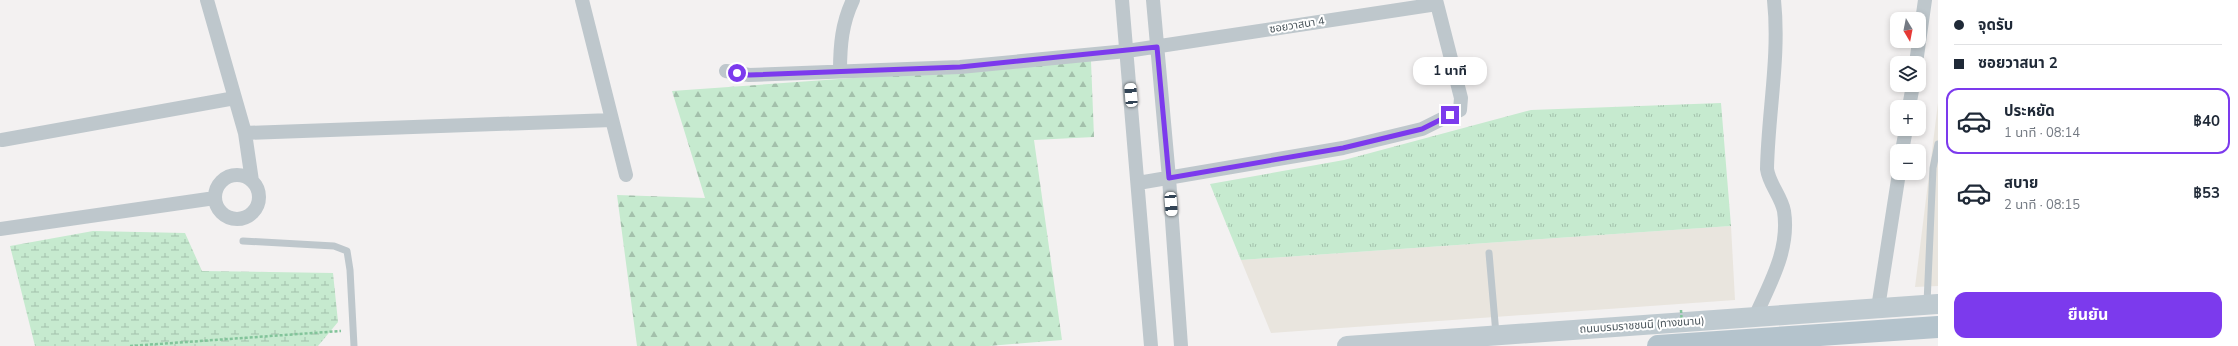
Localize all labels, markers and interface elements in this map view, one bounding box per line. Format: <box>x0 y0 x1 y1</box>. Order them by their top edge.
north arrow <box>1890 12 1926 48</box>
map controls <box>1890 12 1926 180</box>
street label: ซอยวาสนา 4 <box>1268 13 1326 37</box>
text: จุดรับ <box>1978 15 2013 35</box>
text: ซอยวาสนา 2 <box>1978 53 2058 73</box>
button: layers <box>1890 56 1926 92</box>
callout: 1 นาที <box>1413 57 1487 85</box>
text: 1 นาที <box>1433 62 1467 80</box>
route start <box>728 64 746 82</box>
car <box>1124 83 1138 107</box>
button: + <box>1890 100 1926 136</box>
text: ประหยัด <box>2004 101 2055 121</box>
icon: car <box>1956 103 1992 139</box>
route end <box>1441 106 1459 124</box>
text: ฿40 <box>2193 111 2220 131</box>
text: 1 นาที · 08:14 <box>2004 124 2080 142</box>
button: − <box>1890 144 1926 180</box>
text: สบาย <box>2004 173 2038 193</box>
icon: car <box>1956 175 1992 211</box>
text: ฿53 <box>2193 183 2220 203</box>
car <box>1164 192 1178 216</box>
text: 2 นาที · 08:15 <box>2004 196 2080 214</box>
button: ยืนยัน <box>1954 292 2222 338</box>
street label: ถนนบรมราชชนนี (ทางขนาน) <box>1579 313 1705 337</box>

